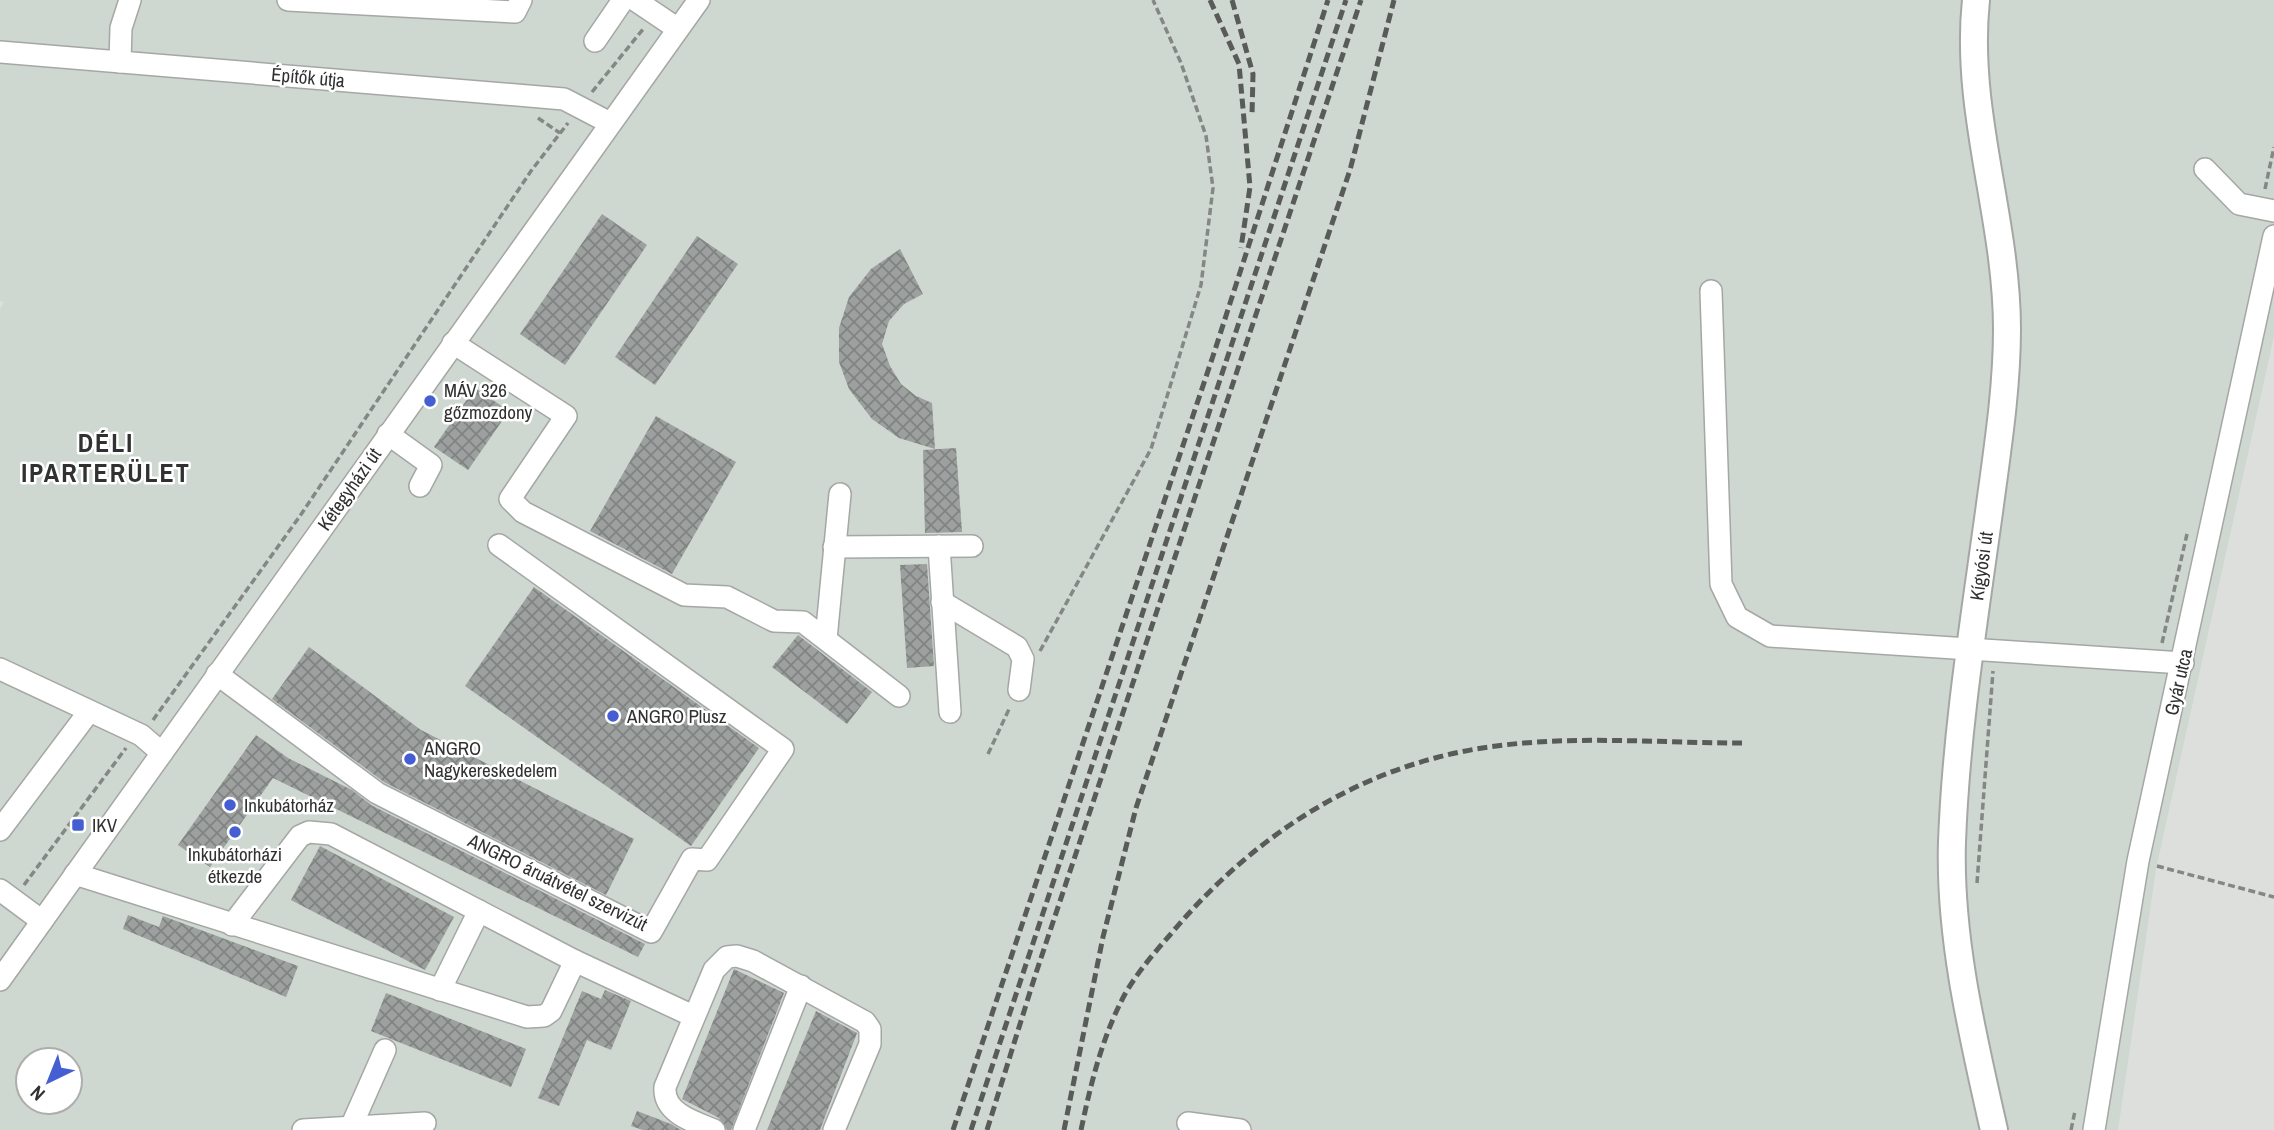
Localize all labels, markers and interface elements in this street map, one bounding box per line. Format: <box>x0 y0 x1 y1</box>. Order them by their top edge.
street label: Építők útja <box>270 61 346 93</box>
place label: MÁV 326 gőzmozdony <box>444 377 533 425</box>
marker: MÁV 326 gőzmozdony <box>422 393 438 409</box>
district label: DÉLI IPARTERÜLET <box>21 425 191 490</box>
street label: Kétegyházi út <box>311 442 387 535</box>
street label: Kígyósi út <box>1963 529 1999 602</box>
street label: Gyár utca <box>2158 646 2198 718</box>
place label: ANGRO Plusz <box>626 703 727 729</box>
marker: ANGRO Plusz <box>605 708 621 724</box>
place label: ANGRO Nagykereskedelem <box>423 735 557 783</box>
marker: ANGRO Nagykereskedelem <box>402 751 418 767</box>
place label: Inkubátorház <box>244 792 334 818</box>
marker: Inkubátorház <box>222 797 238 813</box>
place label: IKV <box>92 812 118 838</box>
marker: IKV <box>70 817 86 833</box>
marker: Inkubátorházi étkezde <box>227 824 243 840</box>
street label: ANGRO áruátvétel szervizút <box>463 827 653 937</box>
place label: Inkubátorházi étkezde <box>188 841 282 889</box>
north arrow <box>14 1046 84 1116</box>
text: N <box>24 1080 50 1107</box>

